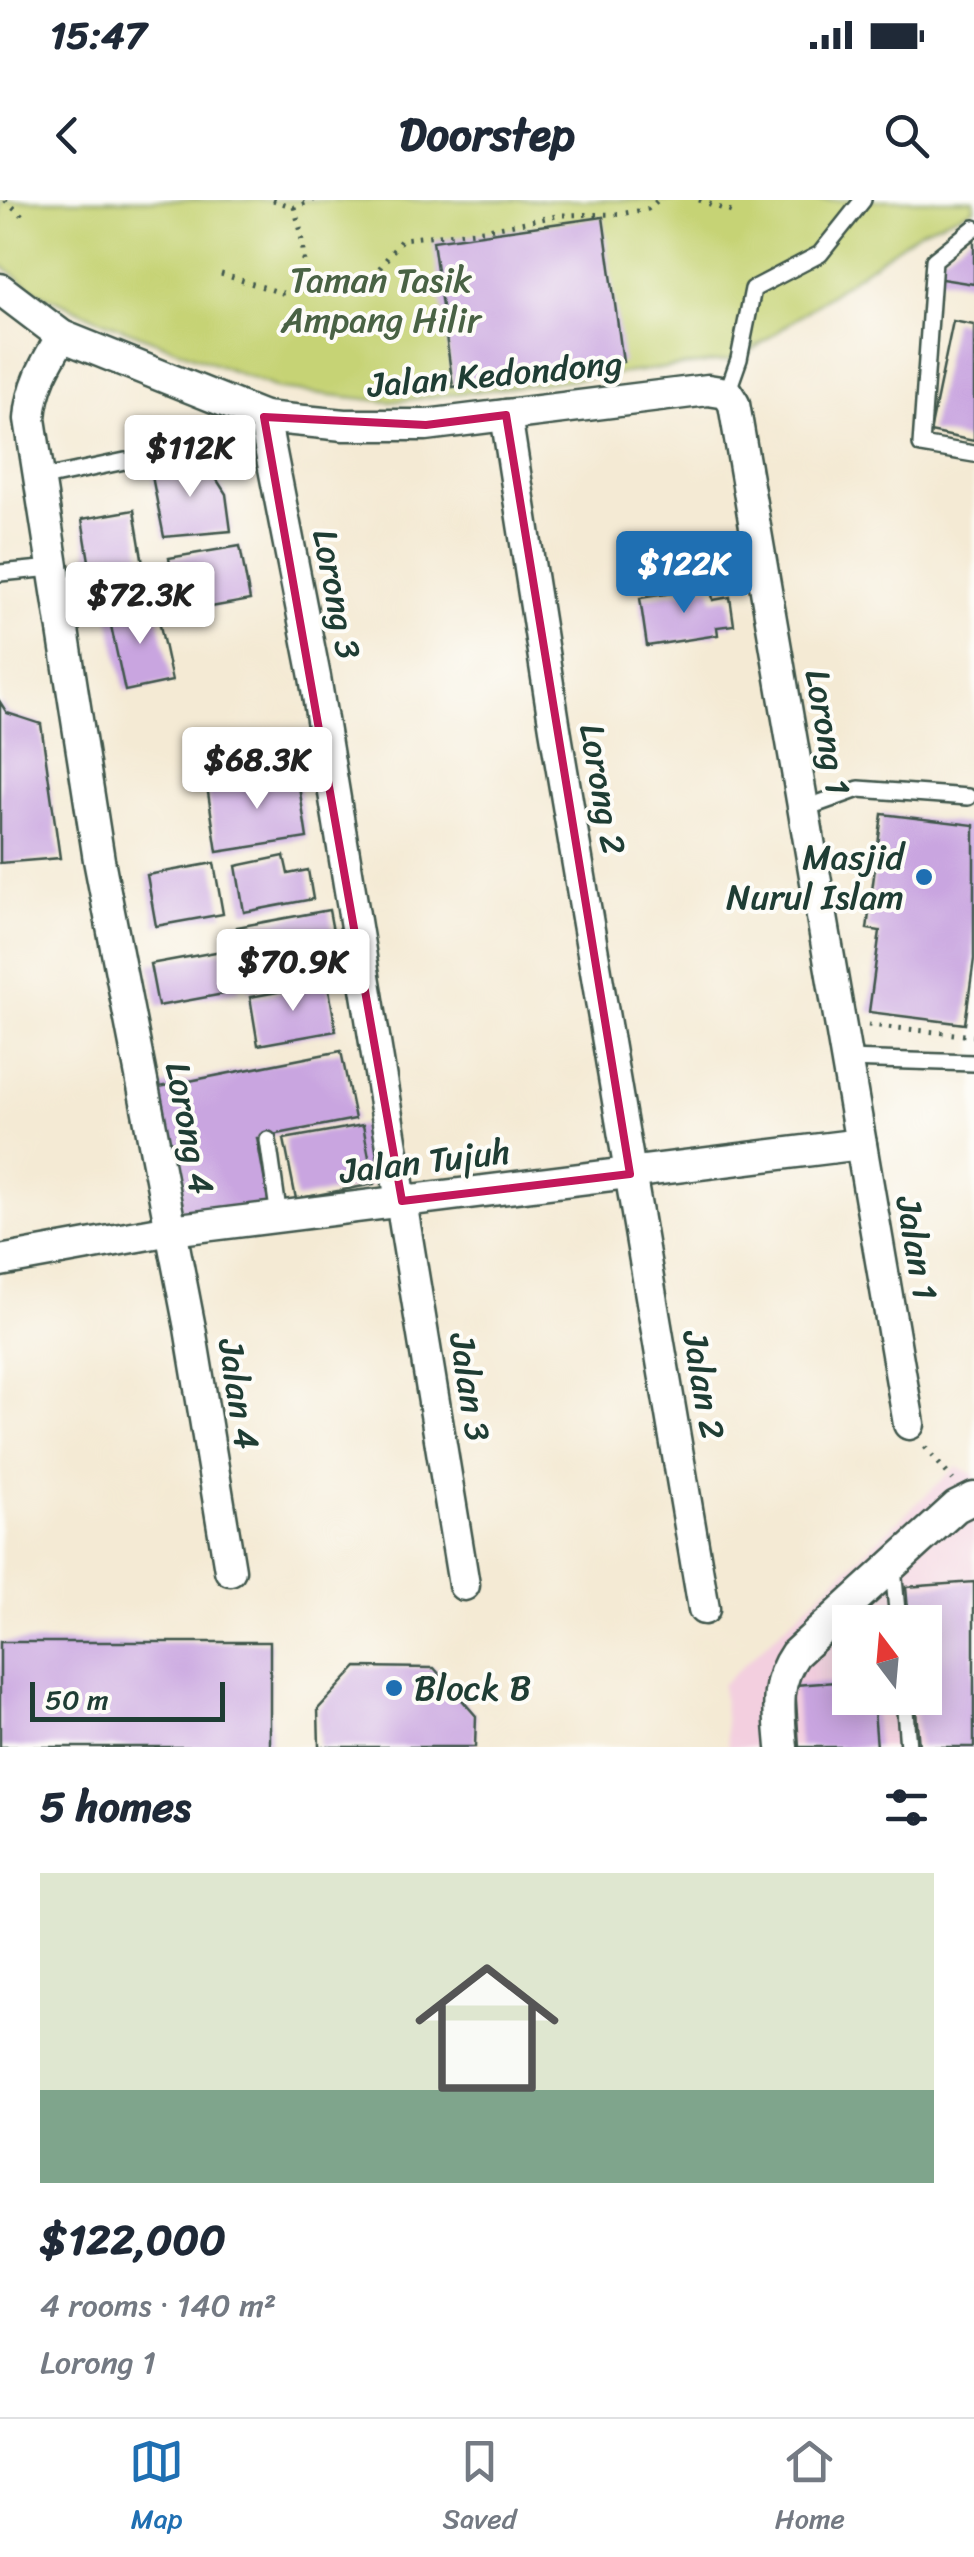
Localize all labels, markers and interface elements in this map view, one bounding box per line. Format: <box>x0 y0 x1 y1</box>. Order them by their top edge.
text: 15:47 <box>50 2 146 69</box>
text: Doorstep <box>399 95 575 175</box>
icon: back <box>40 108 95 163</box>
icon: search <box>879 108 934 163</box>
park label: Taman Tasik Ampang Hilir <box>280 249 483 351</box>
street label: Jalan Kedondong <box>364 332 625 416</box>
pin: $112K <box>120 415 260 500</box>
text: $112K <box>147 419 233 476</box>
street label: Lorong 3 <box>294 524 380 664</box>
pin: $122K <box>614 531 754 616</box>
text: $122K <box>638 535 730 592</box>
pin: $72.3K <box>59 562 221 647</box>
text: $72.3K <box>88 566 192 623</box>
street label: Lorong 1 <box>786 664 870 800</box>
street label: Lorong 2 <box>561 719 645 859</box>
pin: $68.3K <box>176 727 338 812</box>
text: $68.3K <box>204 731 310 788</box>
place label: Masjid Nurul Islam <box>726 826 907 928</box>
marker: Masjid Nurul Islam <box>913 866 935 888</box>
pin: $70.9K <box>212 929 374 1014</box>
text: $70.9K <box>239 933 347 990</box>
street label: Lorong 4 <box>147 1057 233 1199</box>
street label: Jalan Tujuh <box>335 1120 514 1202</box>
street label: Jalan 1 <box>877 1190 957 1305</box>
street label: Jalan 2 <box>664 1325 744 1444</box>
street label: Jalan 3 <box>431 1327 509 1446</box>
street label: Jalan 4 <box>200 1333 278 1454</box>
north arrow <box>832 1605 942 1715</box>
map controls <box>832 1605 942 1715</box>
place label: Block B <box>414 1657 531 1719</box>
text: 50 m <box>45 1675 109 1724</box>
scale bar <box>30 1677 225 1722</box>
marker: Block B <box>383 1677 405 1699</box>
text: 5 homes <box>40 1770 191 1844</box>
icon: filters <box>879 1780 934 1835</box>
icon: home <box>397 1938 577 2118</box>
text: $122,000 <box>40 2203 226 2277</box>
text: 4 rooms · 140 m² <box>40 2277 276 2334</box>
text: Lorong 1 <box>40 2334 156 2391</box>
tab: Map <box>129 2434 184 2543</box>
tab: Saved <box>443 2434 516 2543</box>
tab: Home <box>775 2434 845 2543</box>

